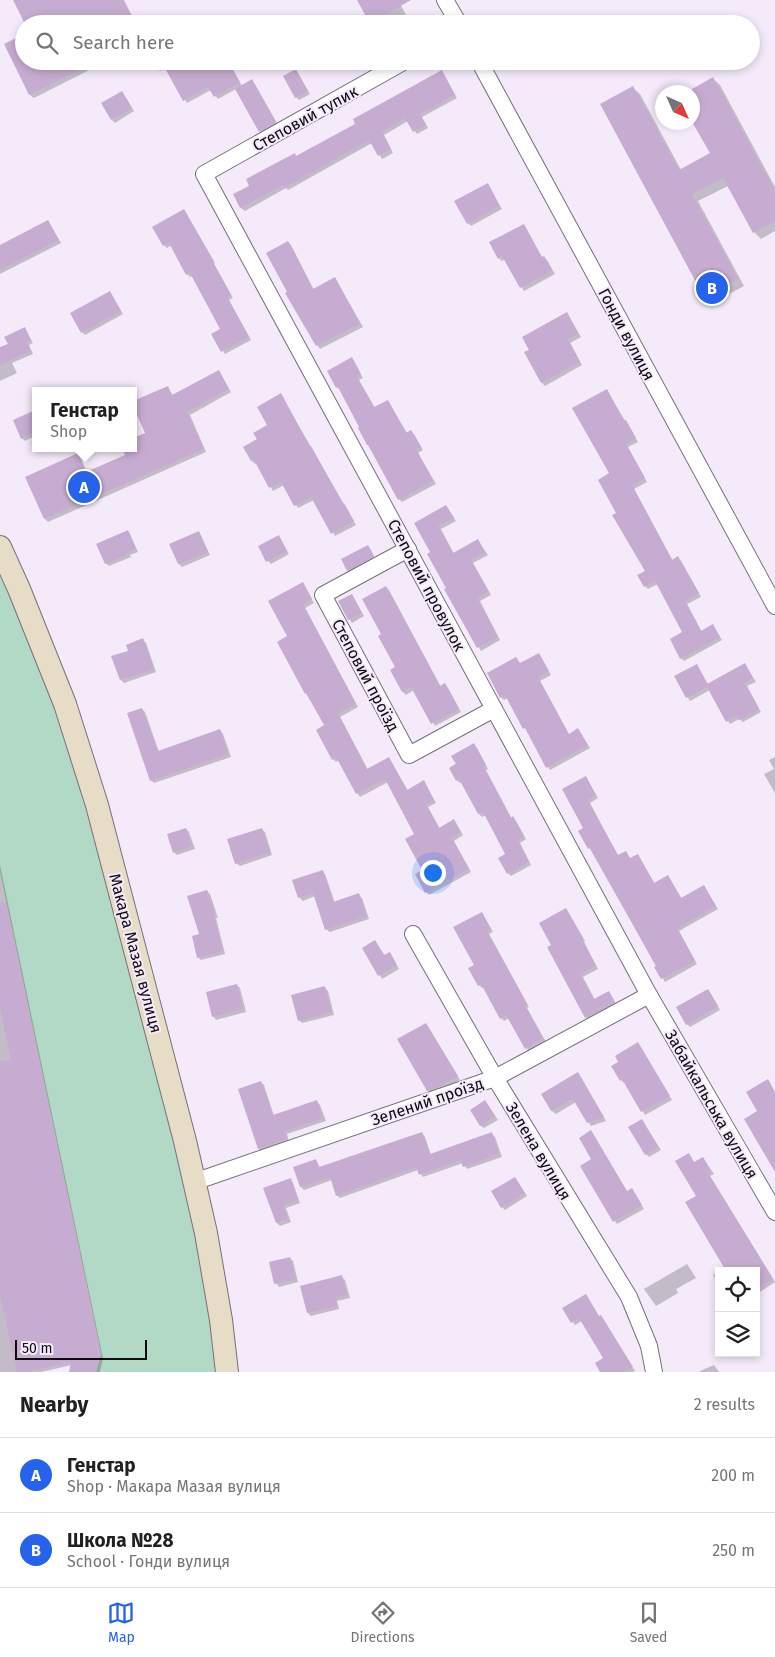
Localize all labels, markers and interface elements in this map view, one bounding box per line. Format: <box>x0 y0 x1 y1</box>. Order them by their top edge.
search box <box>15 15 760 70</box>
icon: search <box>33 29 61 57</box>
text: Search here <box>73 31 174 54</box>
street label: Степовий тупик <box>249 81 362 155</box>
north arrow <box>655 85 700 130</box>
pin: B <box>696 269 728 307</box>
street label: Гонди вулиця <box>594 285 659 384</box>
popup <box>32 387 137 452</box>
text: Генстар <box>50 399 119 422</box>
text: Shop <box>50 422 87 441</box>
pin: A <box>68 468 100 506</box>
street label: Степовий провулок <box>384 516 470 655</box>
street label: Степовий проїзд <box>328 616 403 735</box>
your location <box>420 860 446 886</box>
street label: Макара Мазая вулиця <box>105 871 166 1035</box>
street label: Забайкальська вулиця <box>661 1026 762 1182</box>
street label: Зелений проїзд <box>369 1073 486 1130</box>
street label: Зелена вулиця <box>502 1099 575 1204</box>
map controls <box>715 1267 760 1357</box>
button: locate <box>715 1267 760 1312</box>
button: layers <box>715 1312 760 1357</box>
scale bar <box>15 1337 148 1360</box>
text: 50 m <box>22 1340 53 1357</box>
text: Nearby <box>20 1392 88 1418</box>
text: 2 results <box>694 1395 755 1414</box>
text: Генстар <box>67 1454 135 1477</box>
text: A <box>31 1466 41 1485</box>
text: 200 m <box>711 1466 755 1485</box>
text: Shop · Макара Мазая вулиця <box>67 1477 281 1496</box>
text: Школа №28 <box>67 1529 173 1552</box>
text: B <box>31 1541 41 1560</box>
text: 250 m <box>712 1541 755 1560</box>
text: School · Гонди вулиця <box>67 1552 230 1571</box>
tab: Map <box>107 1599 135 1646</box>
tab: Directions <box>350 1599 415 1646</box>
tab: Saved <box>630 1599 668 1646</box>

